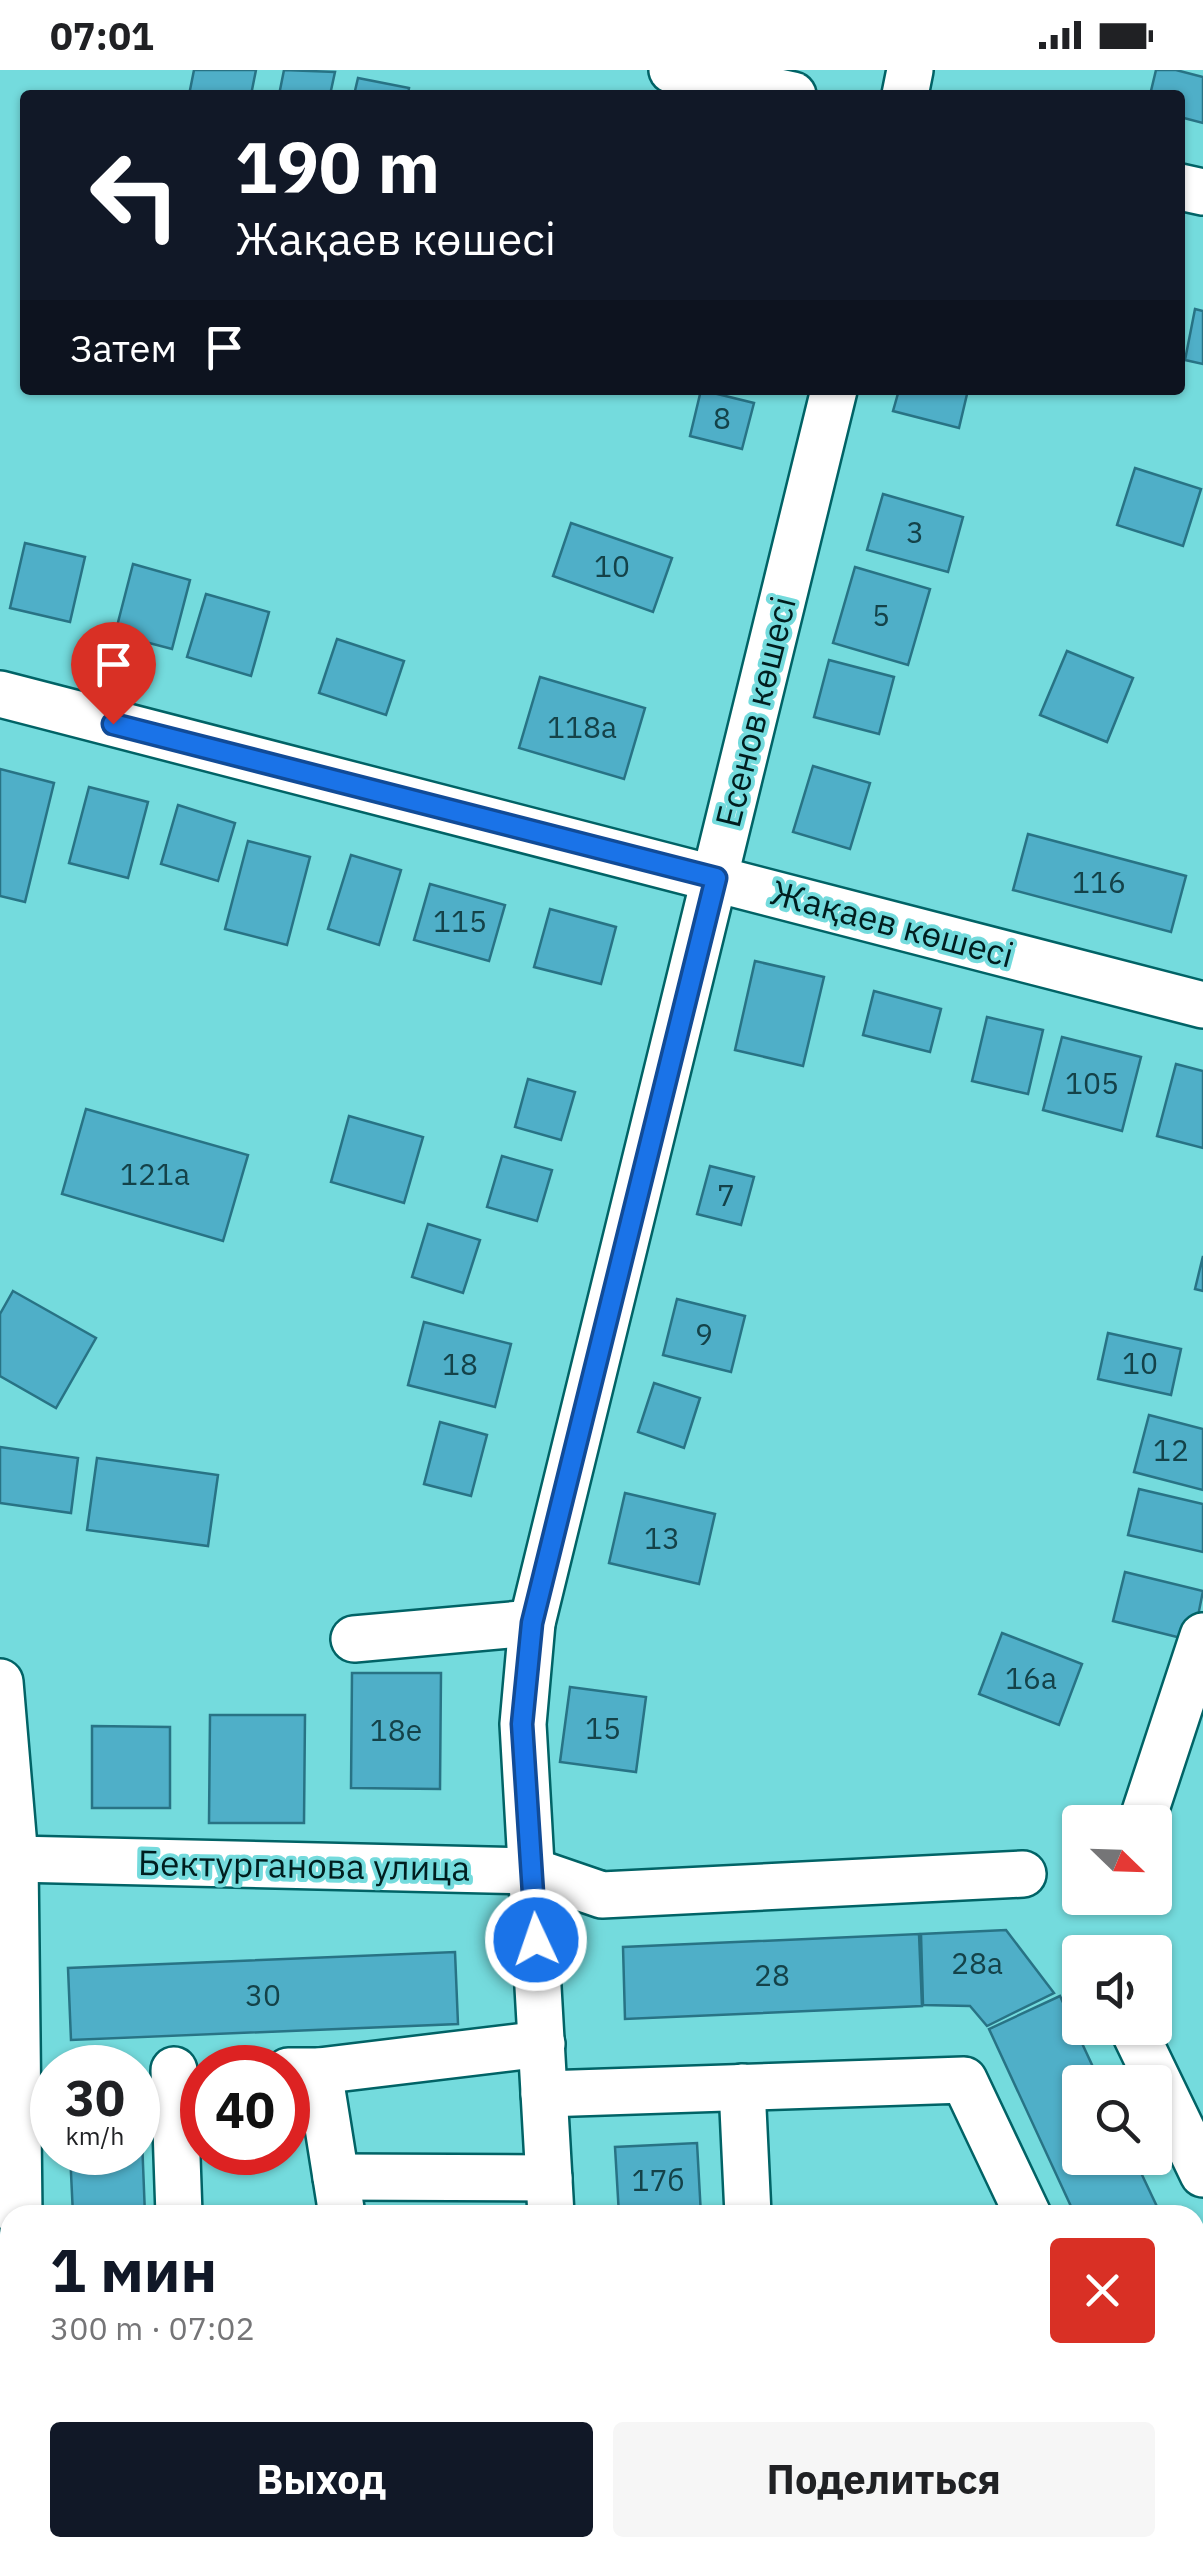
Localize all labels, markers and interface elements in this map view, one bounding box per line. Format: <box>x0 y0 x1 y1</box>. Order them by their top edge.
text: 07:01 <box>50 11 154 60</box>
text: 190 m <box>235 121 440 212</box>
icon: left <box>70 130 200 260</box>
text: Жақаев көшесі <box>235 209 556 267</box>
icon: arrive <box>197 320 252 375</box>
text: Затем <box>70 323 177 372</box>
house number: 8 <box>713 398 731 437</box>
house number: 3 <box>906 512 924 551</box>
house number: 10 <box>594 546 630 585</box>
street label: Есенов көшесі <box>704 591 806 832</box>
house number: 5 <box>872 595 890 634</box>
pin <box>71 622 156 725</box>
icon: arrive <box>86 637 141 692</box>
house number: 118а <box>547 707 617 746</box>
house number: 116 <box>1072 862 1126 901</box>
street label: Жақаев көшесі <box>766 869 1019 978</box>
house number: 115 <box>433 901 487 940</box>
house number: 105 <box>1065 1063 1119 1102</box>
house number: 121а <box>120 1154 190 1193</box>
house number: 7 <box>717 1175 735 1214</box>
house number: 9 <box>695 1314 713 1353</box>
house number: 10 <box>1122 1343 1158 1382</box>
house number: 18 <box>442 1344 478 1383</box>
house number: 12 <box>1153 1430 1189 1469</box>
house number: 13 <box>644 1518 680 1557</box>
house number: 16а <box>1005 1658 1057 1697</box>
house number: 15 <box>585 1708 621 1747</box>
house number: 18е <box>370 1710 422 1749</box>
north arrow <box>1062 1805 1172 1915</box>
map controls <box>1062 1805 1172 2175</box>
street label: Бектурганова улица <box>138 1839 470 1891</box>
position arrow <box>484 1888 588 1992</box>
button: sound <box>1062 1935 1172 2045</box>
house number: 28а <box>951 1943 1003 1982</box>
house number: 28 <box>754 1955 790 1994</box>
house number: 30 <box>245 1975 281 2014</box>
speed limit sign: 40 <box>180 2045 310 2175</box>
text: 30 <box>65 2065 125 2130</box>
button: search <box>1062 2065 1172 2175</box>
text: km/h <box>66 2119 124 2152</box>
house number: 17б <box>632 2160 684 2199</box>
text: 1 мин <box>50 2230 217 2309</box>
button: close <box>1050 2238 1155 2343</box>
text: 300 m · 07:02 <box>50 2307 255 2349</box>
button: Выход <box>50 2422 593 2537</box>
button: Поделиться <box>613 2422 1155 2537</box>

